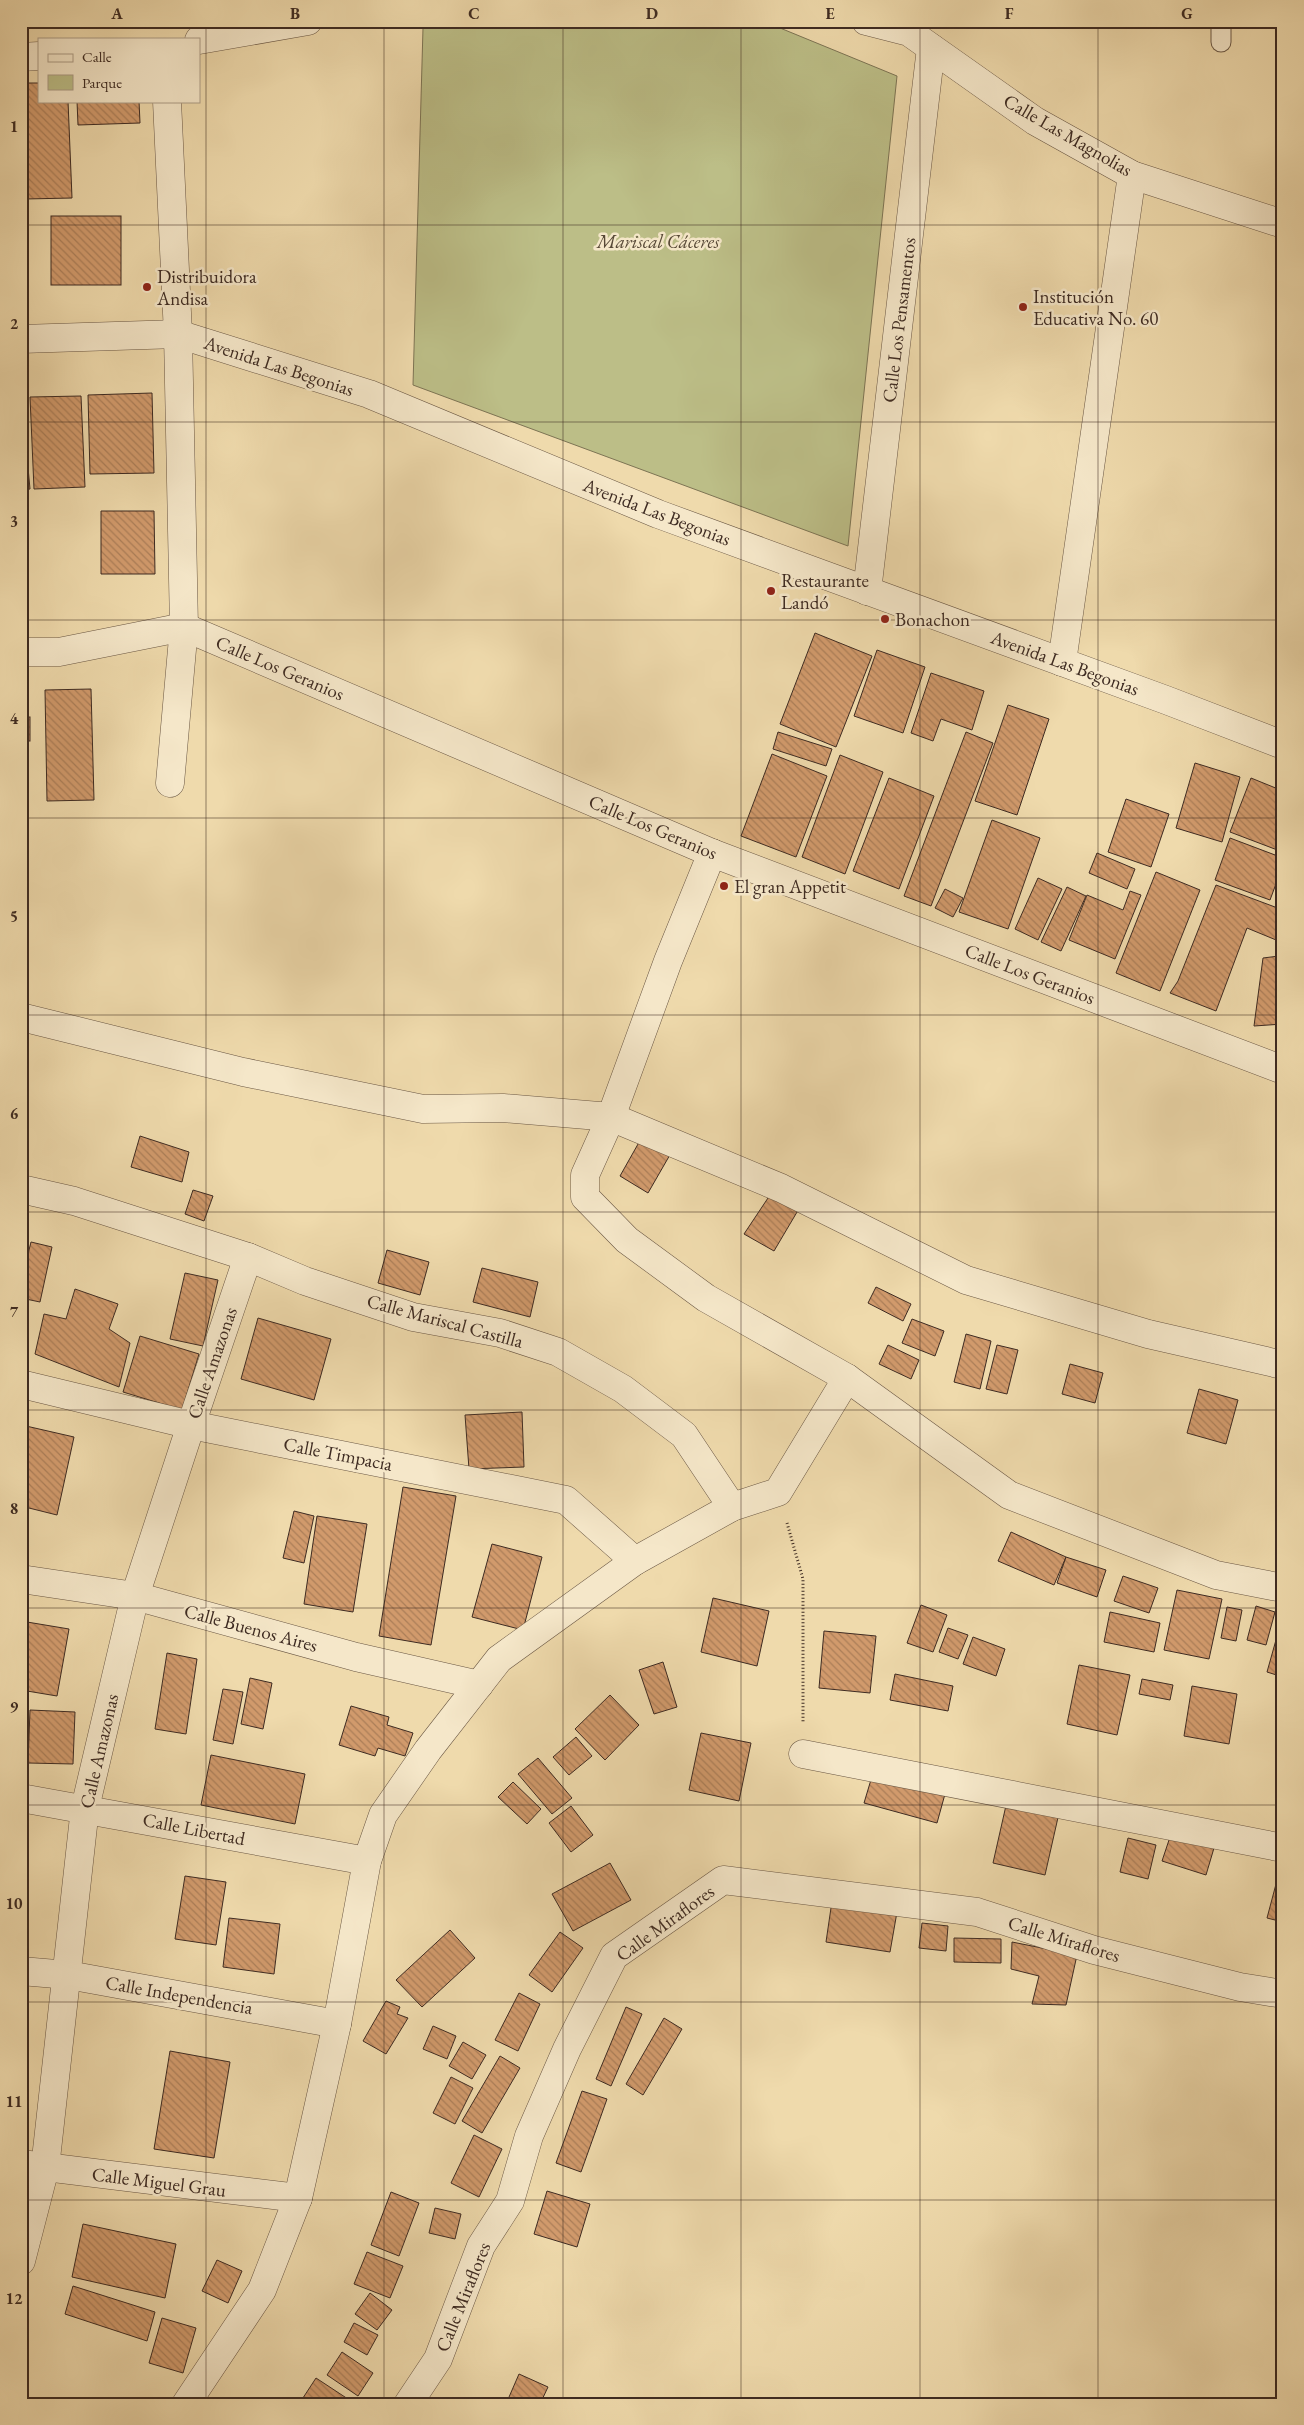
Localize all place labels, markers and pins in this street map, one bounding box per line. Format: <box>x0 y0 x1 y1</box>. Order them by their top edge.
place label: Distribuidora Andisa <box>156 264 257 311</box>
marker: Distribuidora Andisa <box>141 281 153 293</box>
place label: Institución Educativa No. 60 <box>1033 284 1158 331</box>
marker: Institución Educativa No. 60 <box>1017 301 1029 313</box>
place label: Restaurante Landó <box>781 568 869 615</box>
marker: Restaurante Landó <box>765 585 777 597</box>
place label: Bonachon <box>895 607 970 632</box>
marker: Bonachon <box>879 613 891 625</box>
place label: El gran Appetit <box>734 874 846 899</box>
marker: El gran Appetit <box>718 880 730 892</box>

